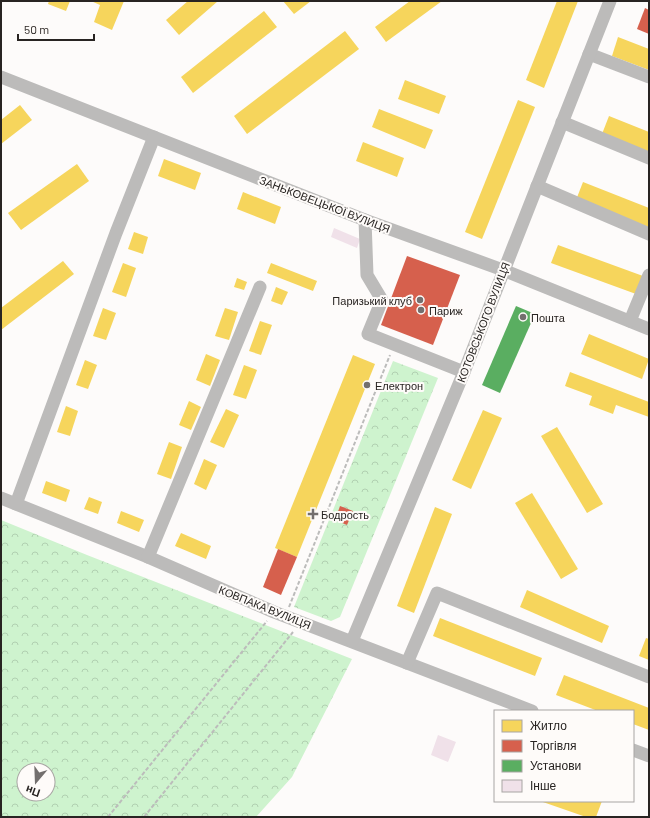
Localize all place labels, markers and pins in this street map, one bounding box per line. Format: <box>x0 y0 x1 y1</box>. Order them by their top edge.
place label: Паризький клуб <box>332 294 412 307</box>
marker: Паризький клуб <box>415 295 425 305</box>
place label: Париж <box>429 304 463 317</box>
marker: Париж <box>416 305 426 315</box>
place label: Пошта <box>531 311 566 324</box>
marker: Пошта <box>518 312 528 322</box>
place label: Електрон <box>375 379 423 392</box>
marker: Електрон <box>362 380 372 390</box>
place label: Бодрость <box>321 508 369 521</box>
marker: Бодрость <box>308 509 318 519</box>

